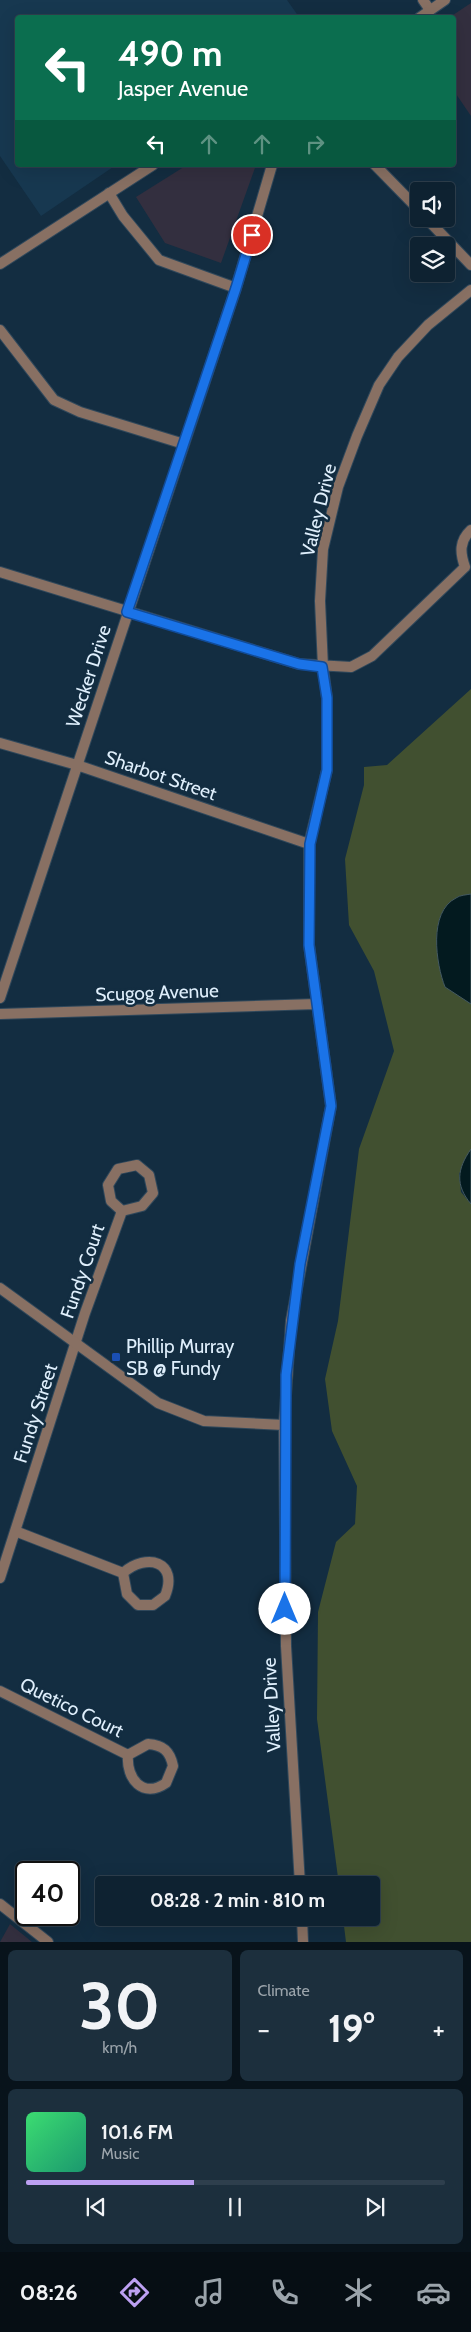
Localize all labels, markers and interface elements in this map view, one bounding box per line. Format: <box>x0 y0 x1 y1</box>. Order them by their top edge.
text: 490 m <box>118 32 222 75</box>
icon: left <box>35 35 100 100</box>
text: Jasper Avenue <box>118 75 248 102</box>
icon: left <box>142 130 170 158</box>
icon: ahead <box>195 130 223 158</box>
icon: ahead <box>248 130 276 158</box>
icon: right <box>301 130 329 158</box>
map controls <box>410 182 455 282</box>
button: sound <box>410 182 455 227</box>
pin <box>231 214 273 256</box>
icon: arrive <box>238 221 266 249</box>
button: layers <box>410 237 455 282</box>
street label: Valley Drive <box>296 461 341 559</box>
street label: Wecker Drive <box>61 622 116 730</box>
street label: Sharbot Street <box>102 746 220 806</box>
street label: Scugog Avenue <box>95 979 219 1006</box>
street label: Fundy Court <box>56 1220 110 1321</box>
place label: Phillip Murray SB @ Fundy <box>126 1335 235 1380</box>
marker: Phillip Murray SB @ Fundy <box>110 1351 122 1363</box>
street label: Fundy Street <box>9 1360 63 1466</box>
position arrow <box>258 1582 310 1634</box>
street label: Valley Drive <box>258 1657 285 1753</box>
street label: Quetico Court <box>16 1673 128 1743</box>
speed limit sign: 40 <box>15 1861 80 1926</box>
text: 08:28 · 2 min · 810 m <box>150 1889 325 1912</box>
text: 30 <box>79 1966 160 2045</box>
text: Climate <box>258 1981 310 2000</box>
text: 19° <box>328 2005 374 2052</box>
text: − <box>258 2012 270 2046</box>
text: + <box>433 2012 445 2046</box>
text: km/h <box>102 2038 137 2057</box>
text: 101.6 FM <box>101 2121 173 2144</box>
text: Music <box>101 2144 139 2163</box>
icon: previous <box>82 2193 110 2221</box>
icon: pause <box>221 2193 249 2221</box>
icon: next <box>361 2193 389 2221</box>
icon: directions <box>117 2275 152 2310</box>
icon: music <box>192 2275 227 2310</box>
icon: phone <box>267 2275 302 2310</box>
icon: climate <box>341 2275 376 2310</box>
icon: car <box>416 2275 451 2310</box>
text: 08:26 <box>20 2279 78 2306</box>

